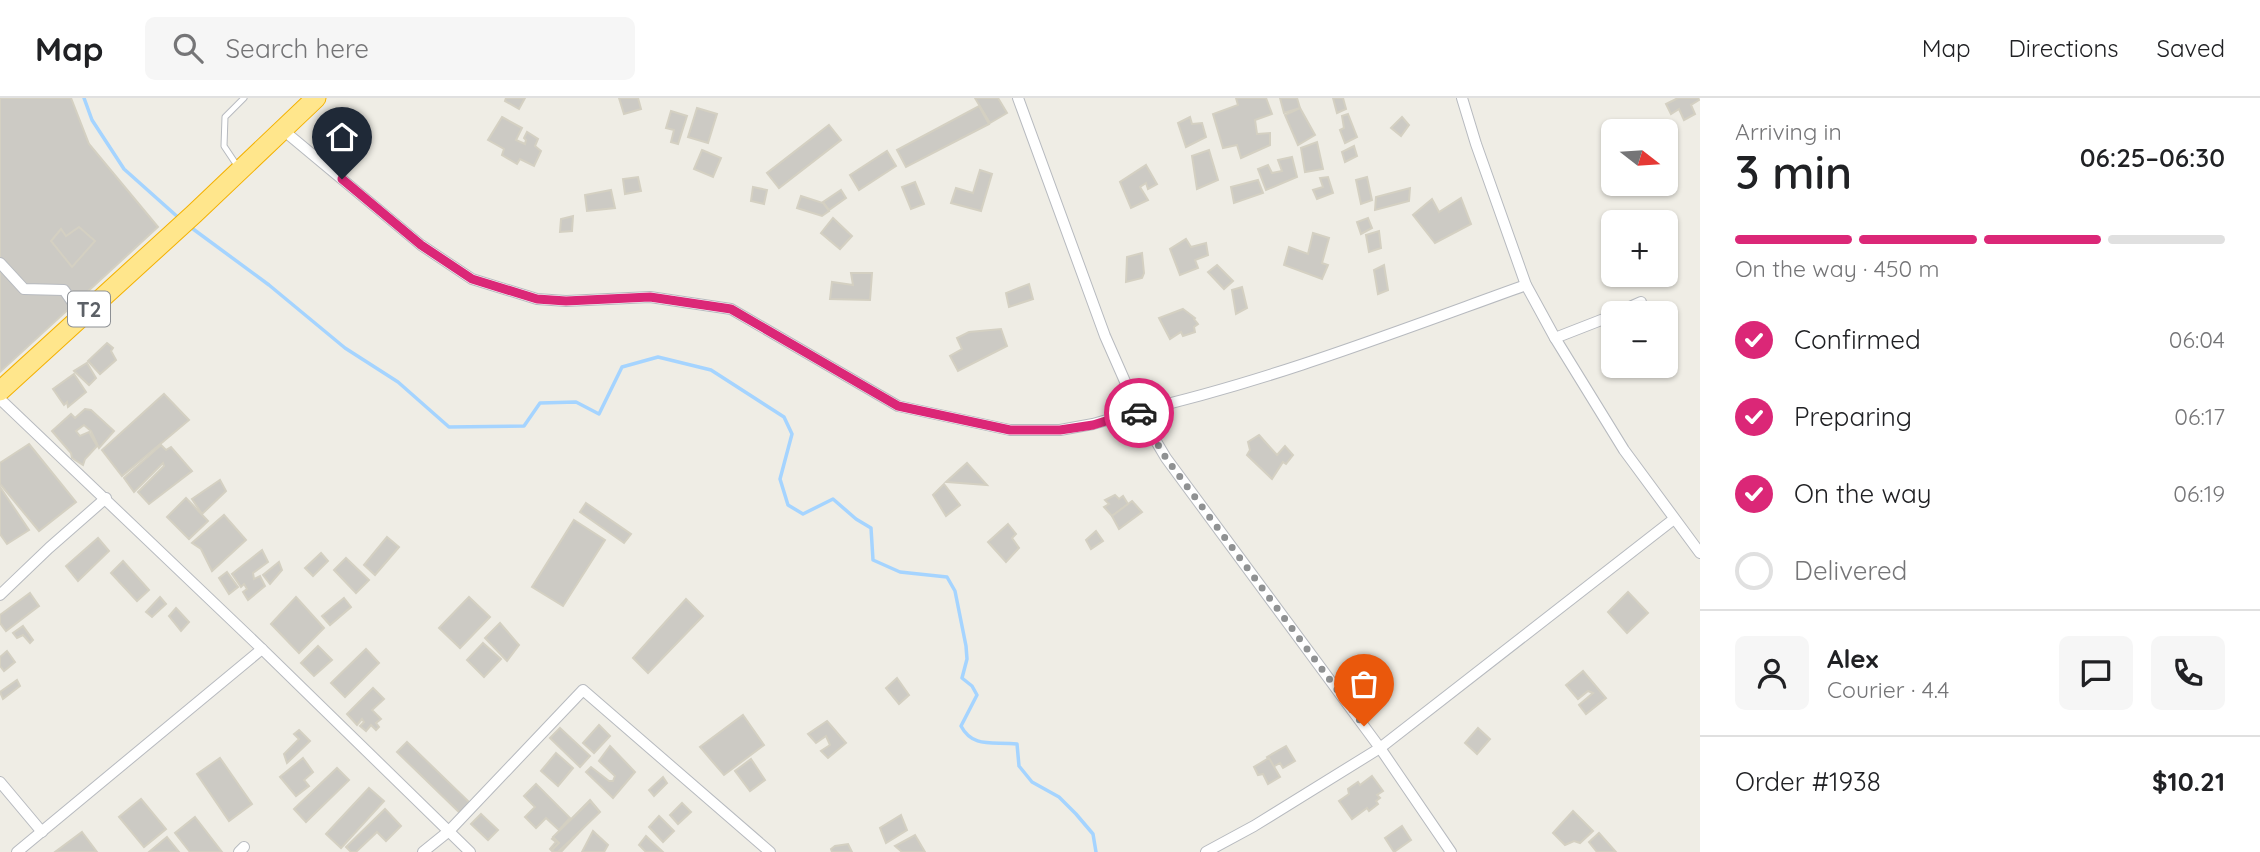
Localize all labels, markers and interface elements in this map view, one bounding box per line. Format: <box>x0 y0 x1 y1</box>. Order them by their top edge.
search box <box>145 17 635 80</box>
text: Map <box>35 28 103 69</box>
icon: search <box>169 29 207 67</box>
text: Search here <box>225 32 369 65</box>
text: Map <box>1922 33 1971 63</box>
text: Directions <box>2009 33 2119 63</box>
text: Saved <box>2157 33 2225 63</box>
pin <box>312 107 372 179</box>
text: Arriving in <box>1735 117 1842 146</box>
icon: home <box>323 118 361 156</box>
north arrow <box>1601 119 1678 196</box>
map controls <box>1601 119 1678 378</box>
text: 06:25–06:30 <box>2080 141 2225 174</box>
text: 3 min <box>1735 143 1852 201</box>
button: + <box>1601 210 1678 287</box>
text: On the way · 450 m <box>1735 254 1940 283</box>
road number: T2 <box>68 292 110 326</box>
button: − <box>1601 301 1678 378</box>
icon: check <box>1735 321 1773 359</box>
text: Confirmed <box>1794 323 1921 356</box>
text: 06:04 <box>2169 325 2225 354</box>
courier <box>1104 378 1174 448</box>
icon: car <box>1120 394 1158 432</box>
icon: check <box>1735 398 1773 436</box>
text: Preparing <box>1794 400 1912 433</box>
text: 06:17 <box>2174 402 2225 431</box>
icon: check <box>1735 475 1773 513</box>
text: On the way <box>1794 477 1932 510</box>
text: 06:19 <box>2173 479 2225 508</box>
text: Delivered <box>1794 554 1907 587</box>
button: person <box>1735 636 1809 710</box>
button: chat <box>2059 636 2133 710</box>
button: phone <box>2151 636 2225 710</box>
text: Alex <box>1827 642 1878 675</box>
pin <box>1334 654 1394 726</box>
icon: bag <box>1345 665 1383 703</box>
text: Courier · 4.4 <box>1827 675 1949 704</box>
text: Order #1938 <box>1735 765 1881 798</box>
text: $10.21 <box>2152 765 2225 798</box>

